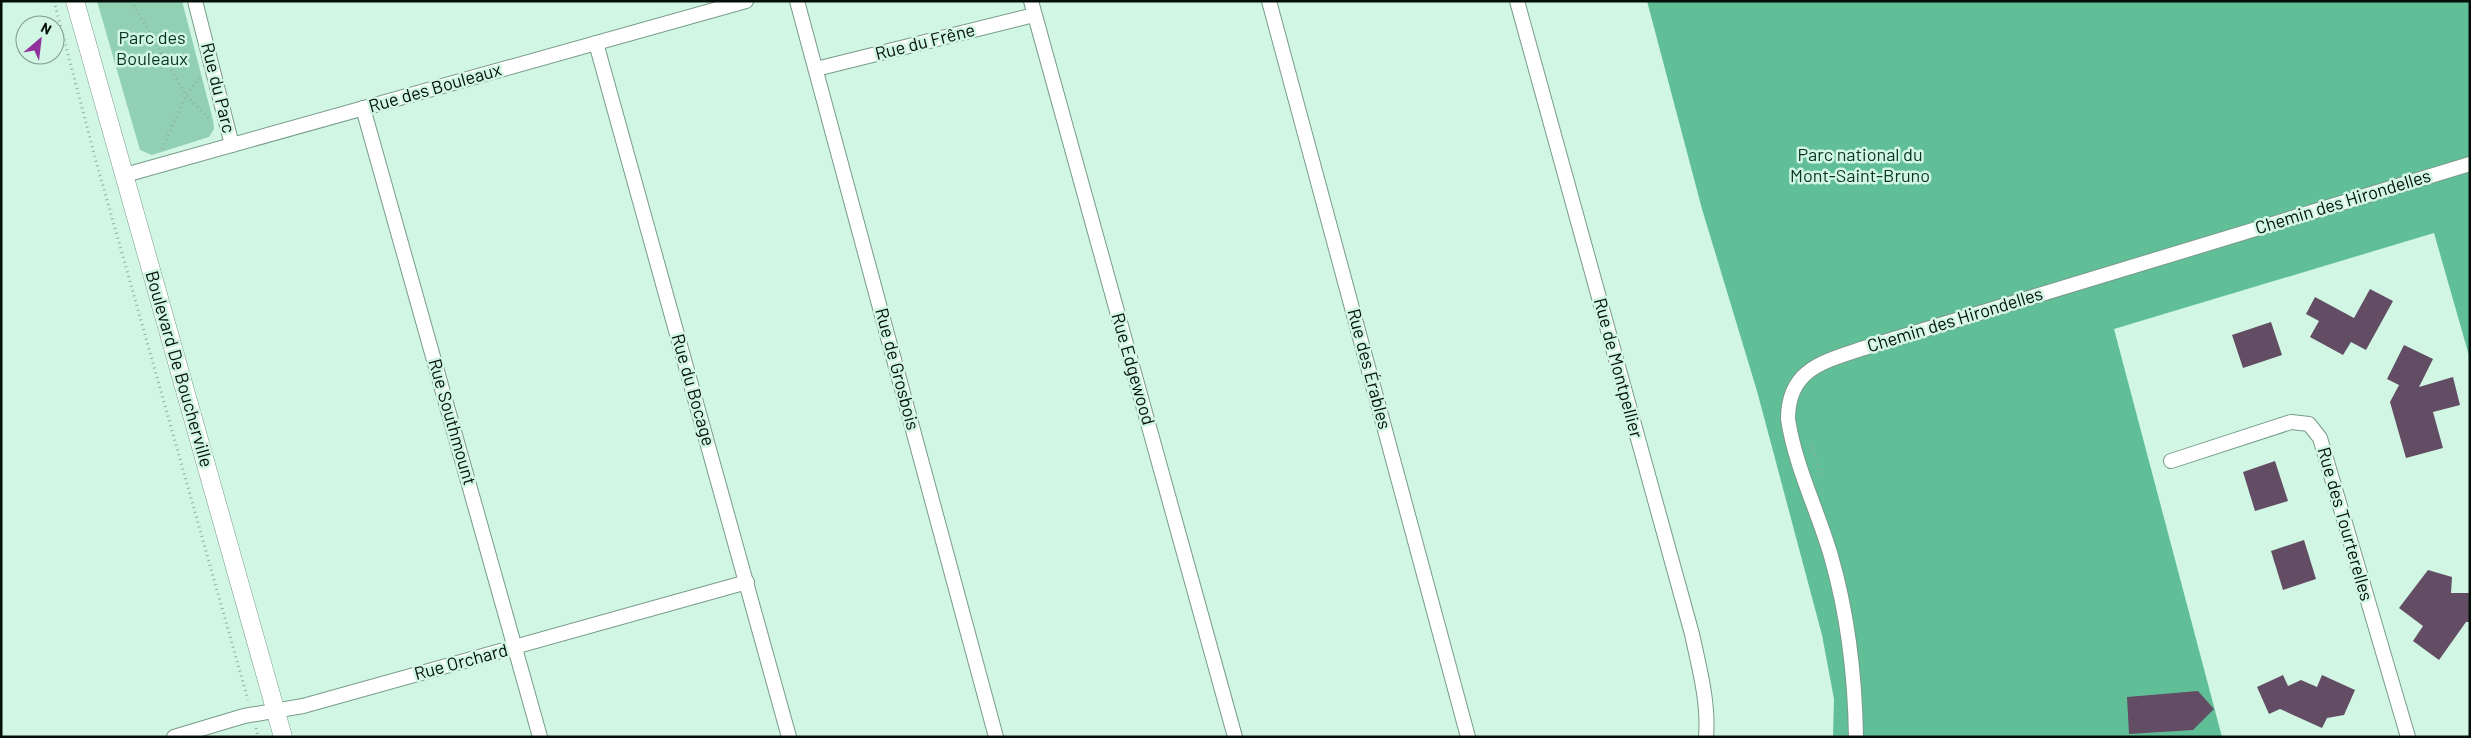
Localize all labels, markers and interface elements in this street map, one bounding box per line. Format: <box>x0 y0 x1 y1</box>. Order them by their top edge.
north arrow <box>15 15 65 65</box>
text: N <box>38 18 54 38</box>
street label: Rue du Frêne <box>873 18 977 64</box>
park label: Parc des Bouleaux <box>116 26 188 69</box>
street label: Rue du Parc <box>197 40 241 135</box>
street label: Rue des Bouleaux <box>366 57 504 117</box>
park label: Parc national du Mont-Saint-Bruno <box>1790 143 1930 186</box>
street label: Chemin des Hirondelles <box>2252 164 2433 238</box>
street label: Boulevard De Boucherville <box>141 268 219 469</box>
street label: Chemin des Hirondelles <box>1864 282 2045 356</box>
street label: Rue de Montpellier <box>1590 295 1648 441</box>
street label: Rue de Grosbois <box>871 305 925 432</box>
street label: Rue des Érables <box>1343 306 1397 431</box>
street label: Rue Edgewood <box>1107 310 1160 427</box>
street label: Rue du Bocage <box>667 331 720 448</box>
street label: Rue Southmount <box>424 356 482 488</box>
street label: Rue des Tourterelles <box>2313 444 2378 603</box>
street label: Rue Orchard <box>411 638 510 684</box>

